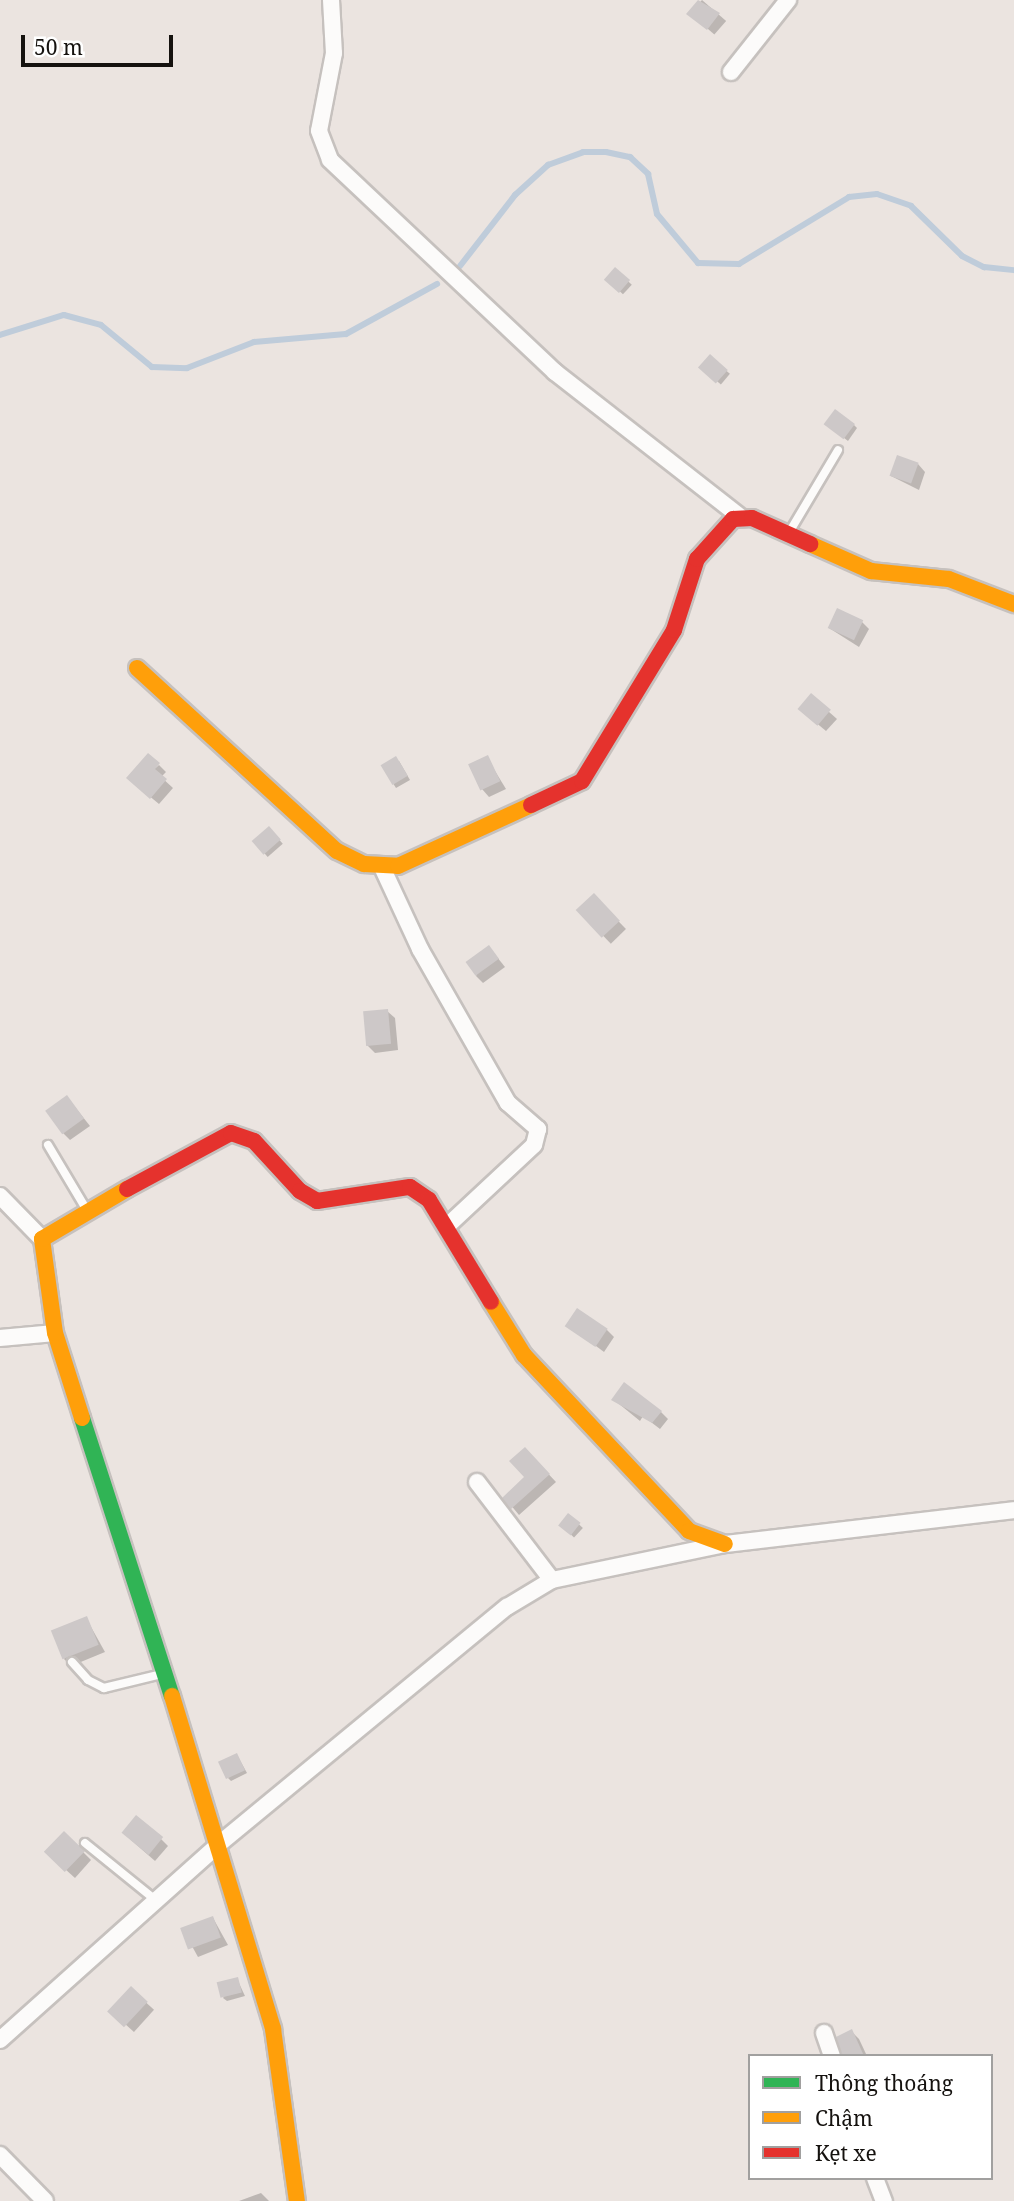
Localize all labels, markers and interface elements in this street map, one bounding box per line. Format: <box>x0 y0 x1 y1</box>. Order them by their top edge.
scale bar <box>24 21 177 65</box>
text: 50 m <box>34 33 83 61</box>
legend <box>748 2054 993 2180</box>
text: Thông thoáng <box>815 2069 953 2097</box>
text: Chậm <box>815 2104 873 2132</box>
text: Kẹt xe <box>815 2139 877 2167</box>

